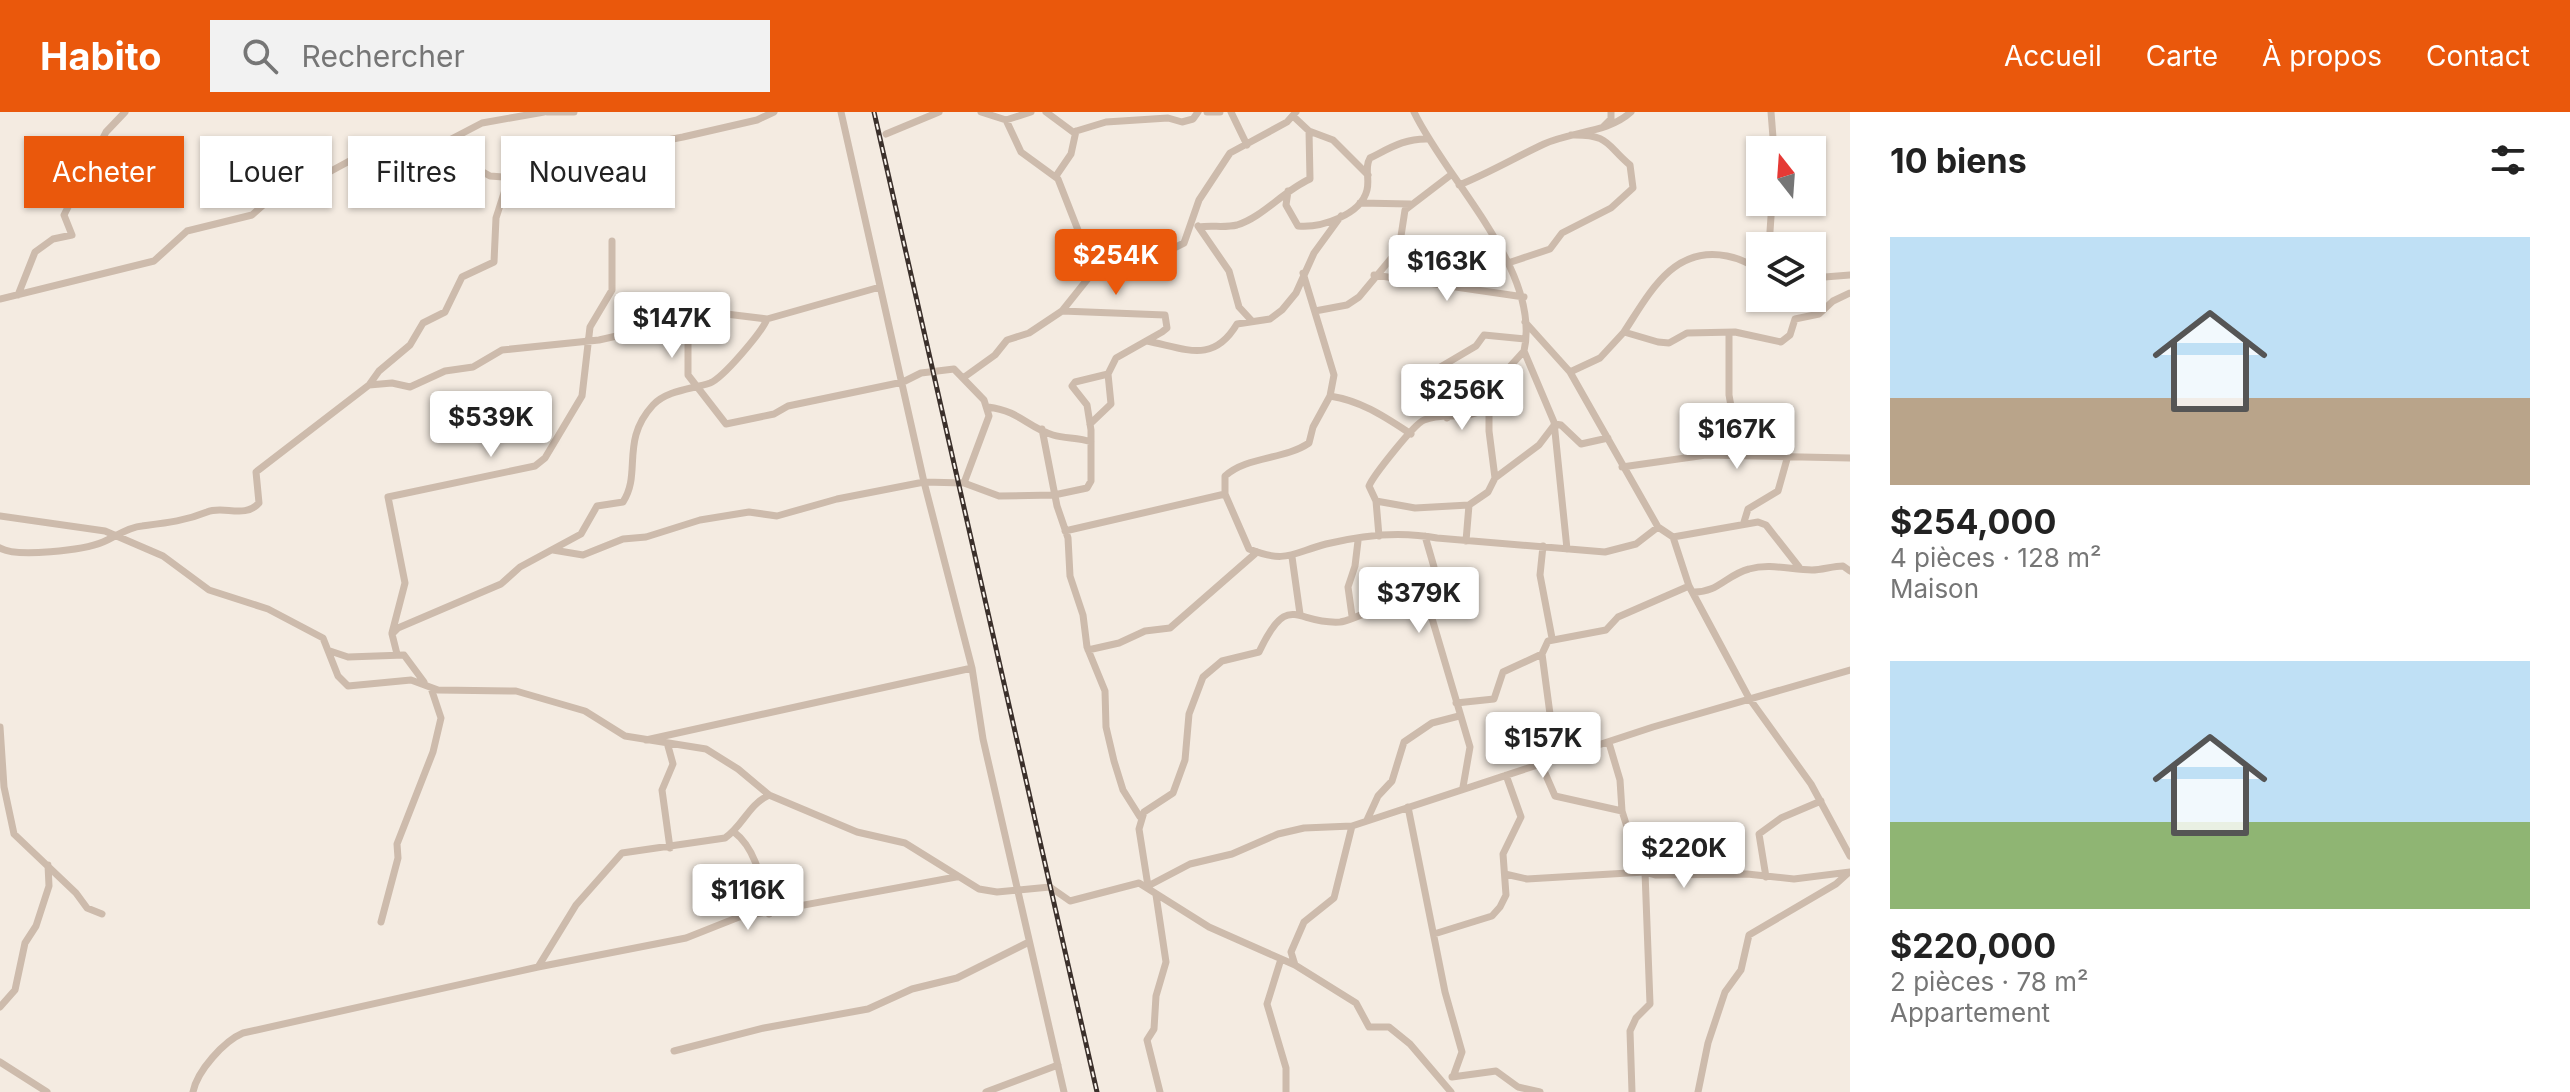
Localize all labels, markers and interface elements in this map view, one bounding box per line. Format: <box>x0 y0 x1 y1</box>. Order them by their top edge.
search box <box>210 20 770 92</box>
text: Habito <box>40 33 162 79</box>
icon: search <box>238 34 282 78</box>
text: Rechercher <box>302 38 465 74</box>
text: Accueil <box>2004 39 2102 73</box>
text: Carte <box>2146 39 2218 73</box>
text: À propos <box>2262 39 2382 73</box>
text: Contact <box>2426 39 2530 73</box>
chip: Acheter <box>24 136 184 208</box>
chip: Louer <box>200 136 332 208</box>
chip: Filtres <box>348 136 485 208</box>
chip: Nouveau <box>501 136 675 208</box>
north arrow <box>1746 136 1826 216</box>
map controls <box>1746 136 1826 312</box>
icon: filters <box>2486 138 2530 182</box>
text: 10 biens <box>1890 140 2027 181</box>
pin: $254K <box>1060 229 1172 297</box>
button: layers <box>1746 232 1826 312</box>
pin: $163K <box>1391 235 1503 303</box>
text: $254K <box>1073 239 1159 270</box>
text: $163K <box>1407 245 1487 276</box>
icon: home <box>2138 289 2282 433</box>
pin: $147K <box>616 292 728 360</box>
text: $147K <box>632 302 712 333</box>
pin: $256K <box>1406 364 1518 432</box>
text: $256K <box>1419 374 1505 405</box>
pin: $539K <box>435 391 547 459</box>
text: $539K <box>448 401 534 432</box>
pin: $167K <box>1681 403 1793 471</box>
text: $167K <box>1698 413 1776 444</box>
text: $254,000 <box>1890 501 2056 542</box>
text: 4 pièces · 128 m² <box>1890 542 2101 573</box>
pin: $379K <box>1363 567 1475 635</box>
text: Maison <box>1890 573 1979 604</box>
text: $379K <box>1377 577 1461 608</box>
pin: $157K <box>1487 712 1599 780</box>
icon: home <box>2138 713 2282 857</box>
text: $157K <box>1504 722 1582 753</box>
pin: $220K <box>1628 822 1740 890</box>
text: $220K <box>1641 832 1727 863</box>
pin: $116K <box>692 864 804 932</box>
text: $116K <box>710 874 786 905</box>
text: $220,000 <box>1890 925 2056 966</box>
text: 2 pièces · 78 m² <box>1890 966 2088 997</box>
text: Appartement <box>1890 997 2050 1028</box>

